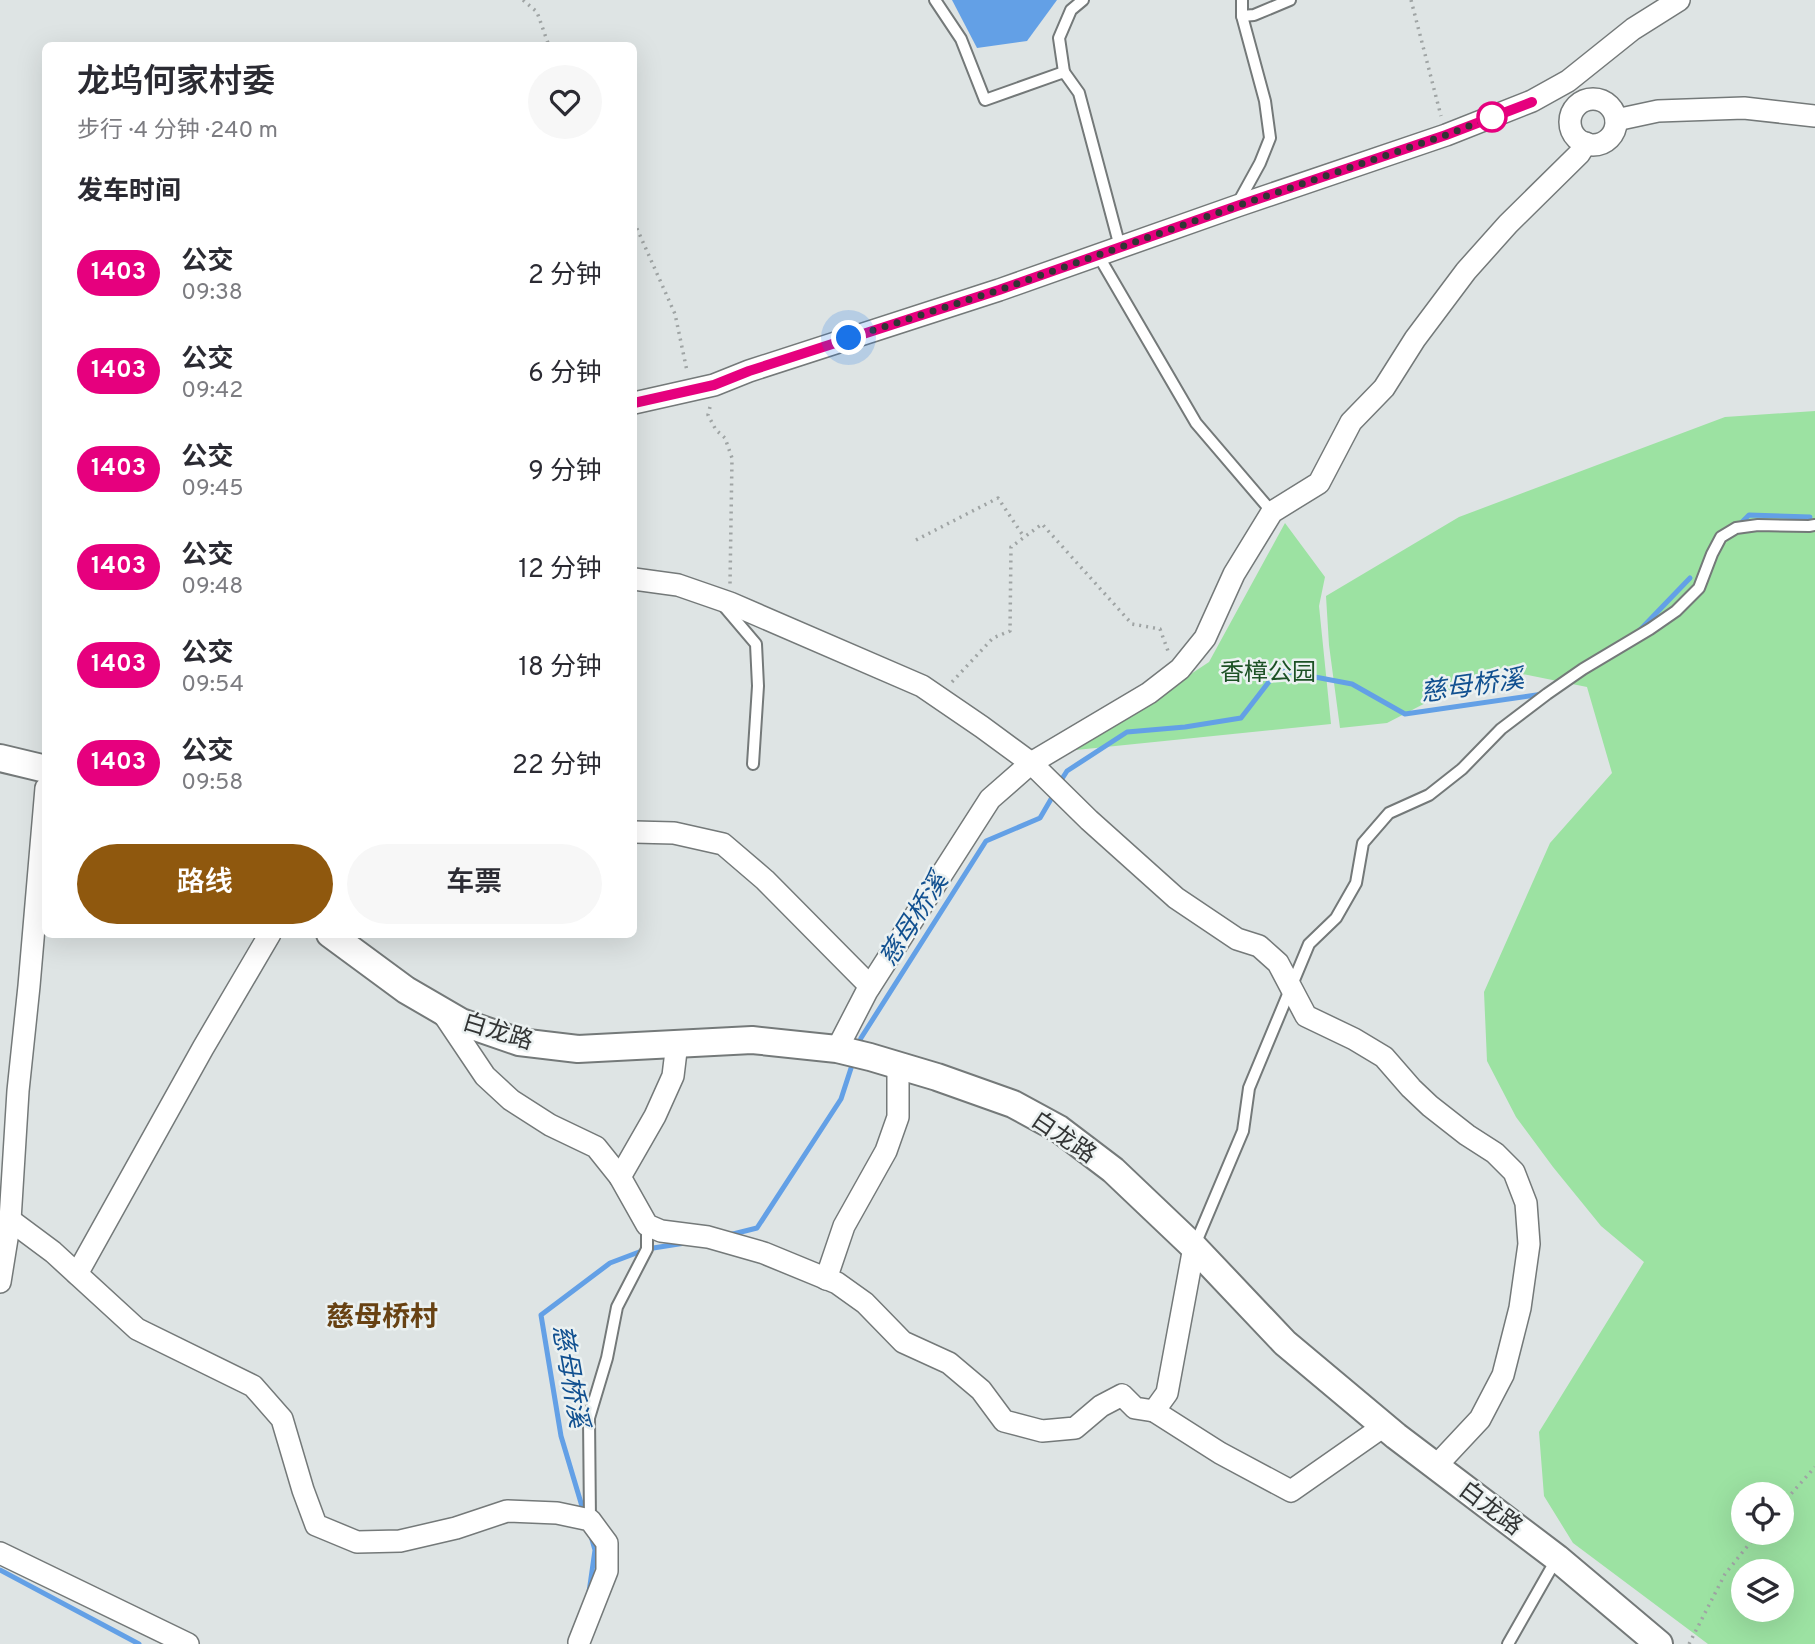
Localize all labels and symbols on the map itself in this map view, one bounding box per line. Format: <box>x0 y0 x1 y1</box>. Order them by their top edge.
unlabelled marker <box>1477 102 1507 132</box>
your location <box>831 320 866 355</box>
park label: 香樟公园 <box>1220 659 1316 689</box>
water label: 慈母桥溪 <box>1419 663 1529 711</box>
water label: 慈母桥溪 <box>874 865 958 973</box>
street label: 白龙路 <box>459 1008 536 1058</box>
street label: 白龙路 <box>1025 1106 1101 1171</box>
district label: 慈母桥村 <box>326 1301 438 1337</box>
water label: 慈母桥溪 <box>543 1322 594 1433</box>
street label: 白龙路 <box>1452 1476 1528 1543</box>

